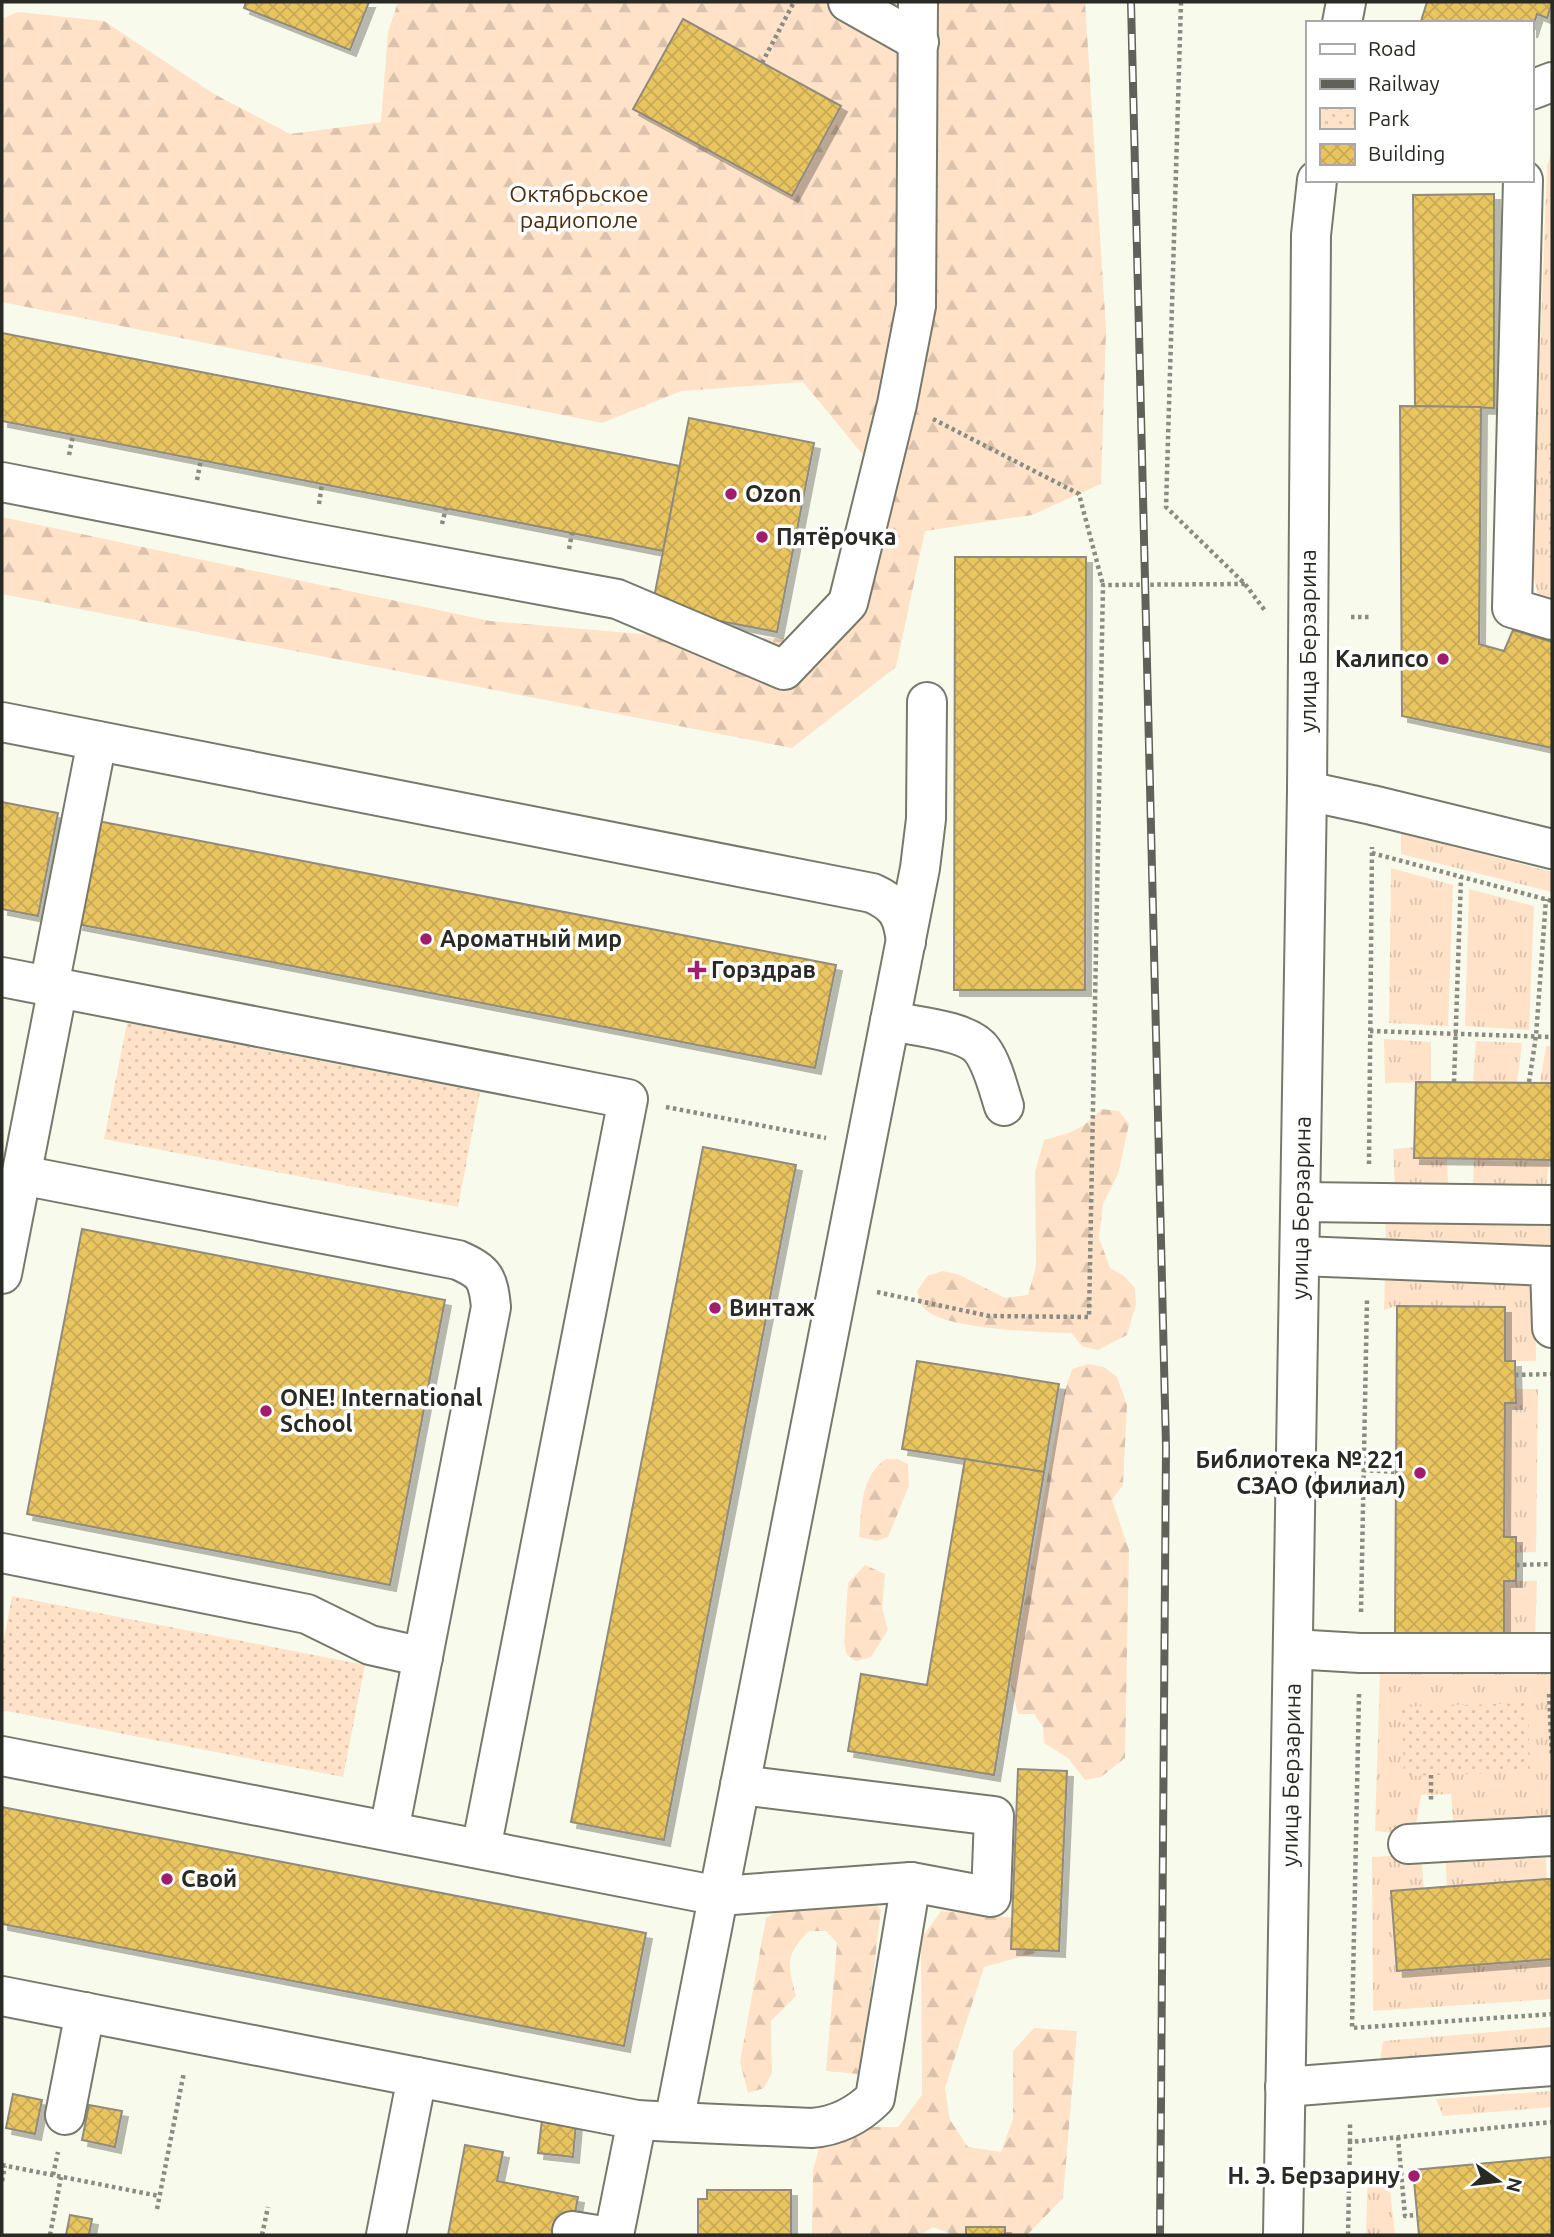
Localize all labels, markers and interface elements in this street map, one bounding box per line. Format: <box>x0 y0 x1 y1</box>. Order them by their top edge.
legend <box>1306 21 1533 182</box>
text: Road <box>1368 36 1416 60</box>
text: Railway <box>1368 71 1440 95</box>
text: Park <box>1368 106 1410 130</box>
text: Building <box>1368 141 1445 165</box>
park label: Октябрьское радиополе <box>509 181 649 232</box>
place label: Ozon <box>745 481 801 506</box>
marker: Ozon <box>723 486 739 502</box>
place label: Пятёрочка <box>776 524 896 549</box>
marker: Пятёрочка <box>754 529 770 545</box>
street label: улица Берзарина <box>1295 549 1320 733</box>
place label: Калипсо <box>1335 646 1429 671</box>
marker: Калипсо <box>1435 651 1451 667</box>
place label: Ароматный мир <box>440 926 622 951</box>
marker: Ароматный мир <box>418 931 434 947</box>
place label: Горздрав <box>711 957 816 982</box>
marker: Горздрав <box>689 962 705 978</box>
street label: улица Берзарина <box>1286 1116 1315 1300</box>
place label: Винтаж <box>729 1295 815 1320</box>
marker: Винтаж <box>707 1300 723 1316</box>
place label: ONE! International School <box>280 1385 483 1436</box>
marker: ONE! International School <box>258 1403 274 1419</box>
place label: Библиотека № 221 СЗАО (филиал) <box>1196 1447 1406 1499</box>
marker: Библиотека № 221 СЗАО (филиал) <box>1412 1465 1428 1481</box>
street label: улица Берзарина <box>1276 1683 1305 1867</box>
place label: Свой <box>181 1866 237 1891</box>
marker: Свой <box>159 1871 175 1887</box>
north arrow <box>1463 2146 1533 2216</box>
place label: Н. Э. Берзарину <box>1227 2163 1400 2188</box>
marker: Н. Э. Берзарину <box>1406 2168 1422 2184</box>
text: N <box>1502 2176 1527 2195</box>

